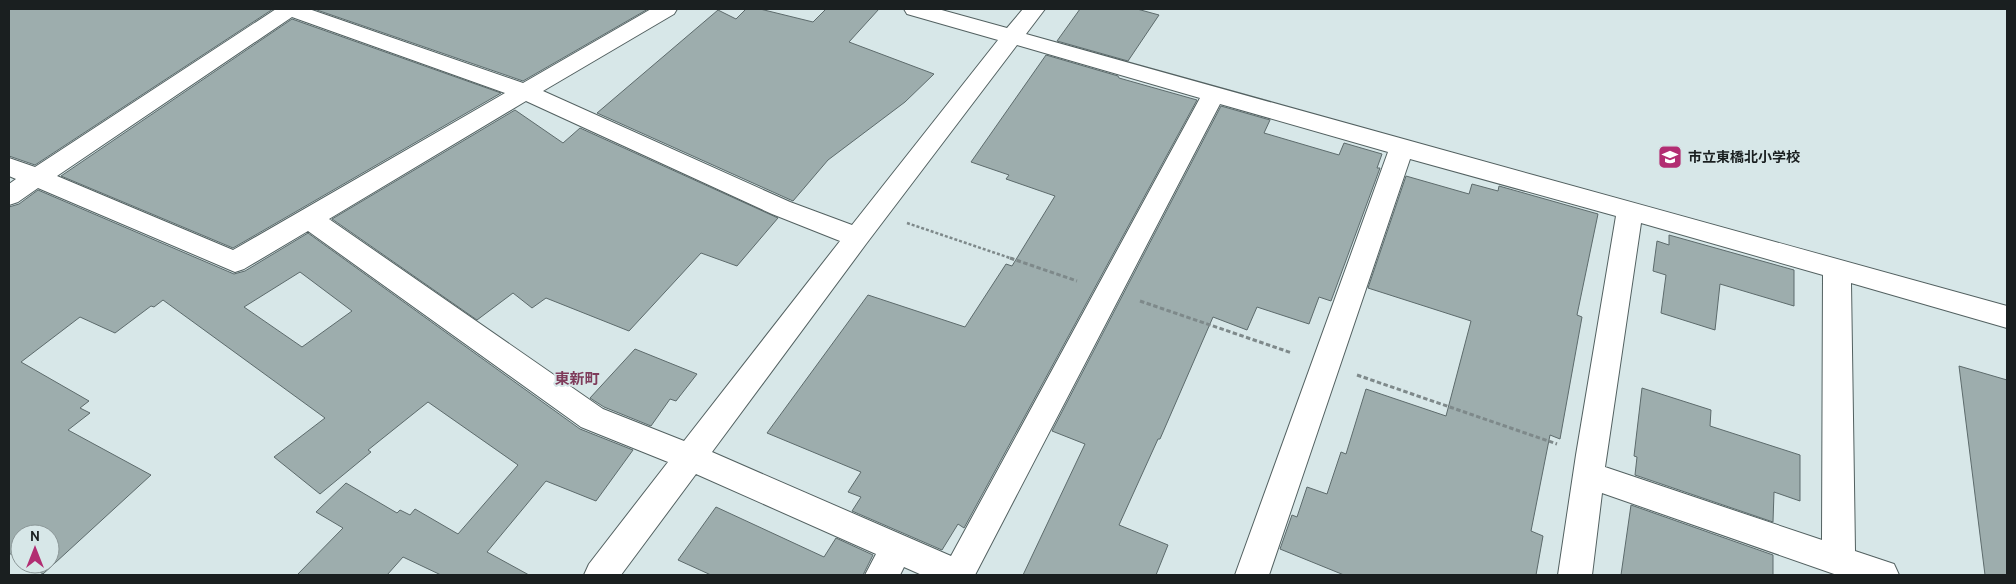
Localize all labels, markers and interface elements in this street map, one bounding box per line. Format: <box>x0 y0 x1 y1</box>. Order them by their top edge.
school or university icon: 市立東橋北小学校 <box>1657 144 1683 170</box>
place label: 市立東橋北小学校 <box>1688 148 1800 166</box>
district label: 東新町 <box>554 370 600 388</box>
north arrow <box>10 524 60 574</box>
text: N <box>30 527 40 545</box>

